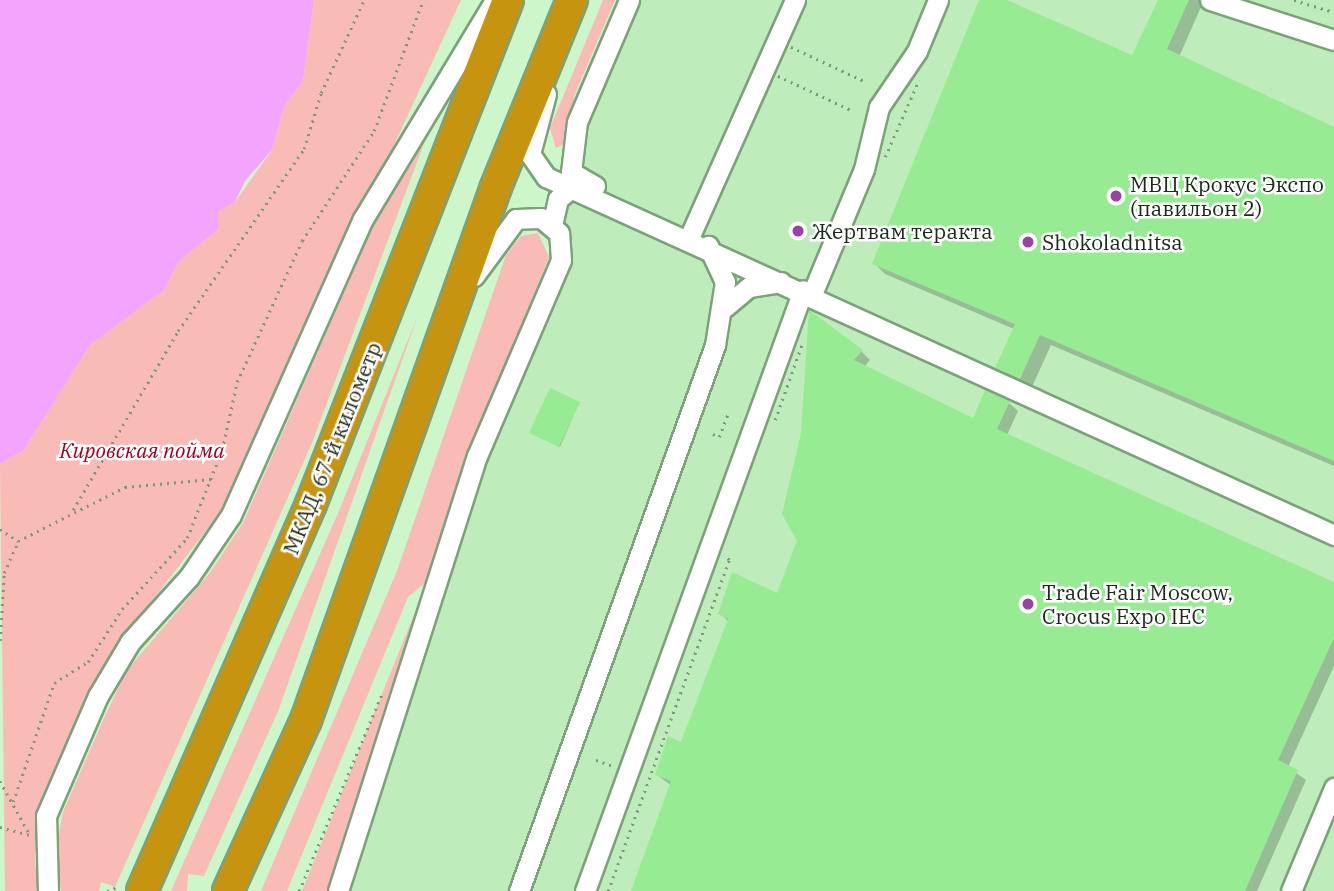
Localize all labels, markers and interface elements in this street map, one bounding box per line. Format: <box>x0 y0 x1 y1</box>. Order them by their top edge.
place label: МВЦ Крокус Экспо (павильон 2) <box>1130 171 1324 221</box>
marker: МВЦ Крокус Экспо (павильон 2) <box>1108 188 1124 204</box>
place label: Жертвам теракта <box>812 218 993 244</box>
marker: Жертвам теракта <box>790 223 806 239</box>
place label: Shokoladnitsa <box>1042 229 1183 255</box>
marker: Shokoladnitsa <box>1020 234 1036 250</box>
street label: МКАД, 67-й километр <box>278 338 386 558</box>
park label: Кировская пойма <box>59 437 225 463</box>
place label: Trade Fair Moscow, Crocus Expo IEC <box>1042 579 1233 629</box>
marker: Trade Fair Moscow, Crocus Expo IEC <box>1020 596 1036 612</box>

